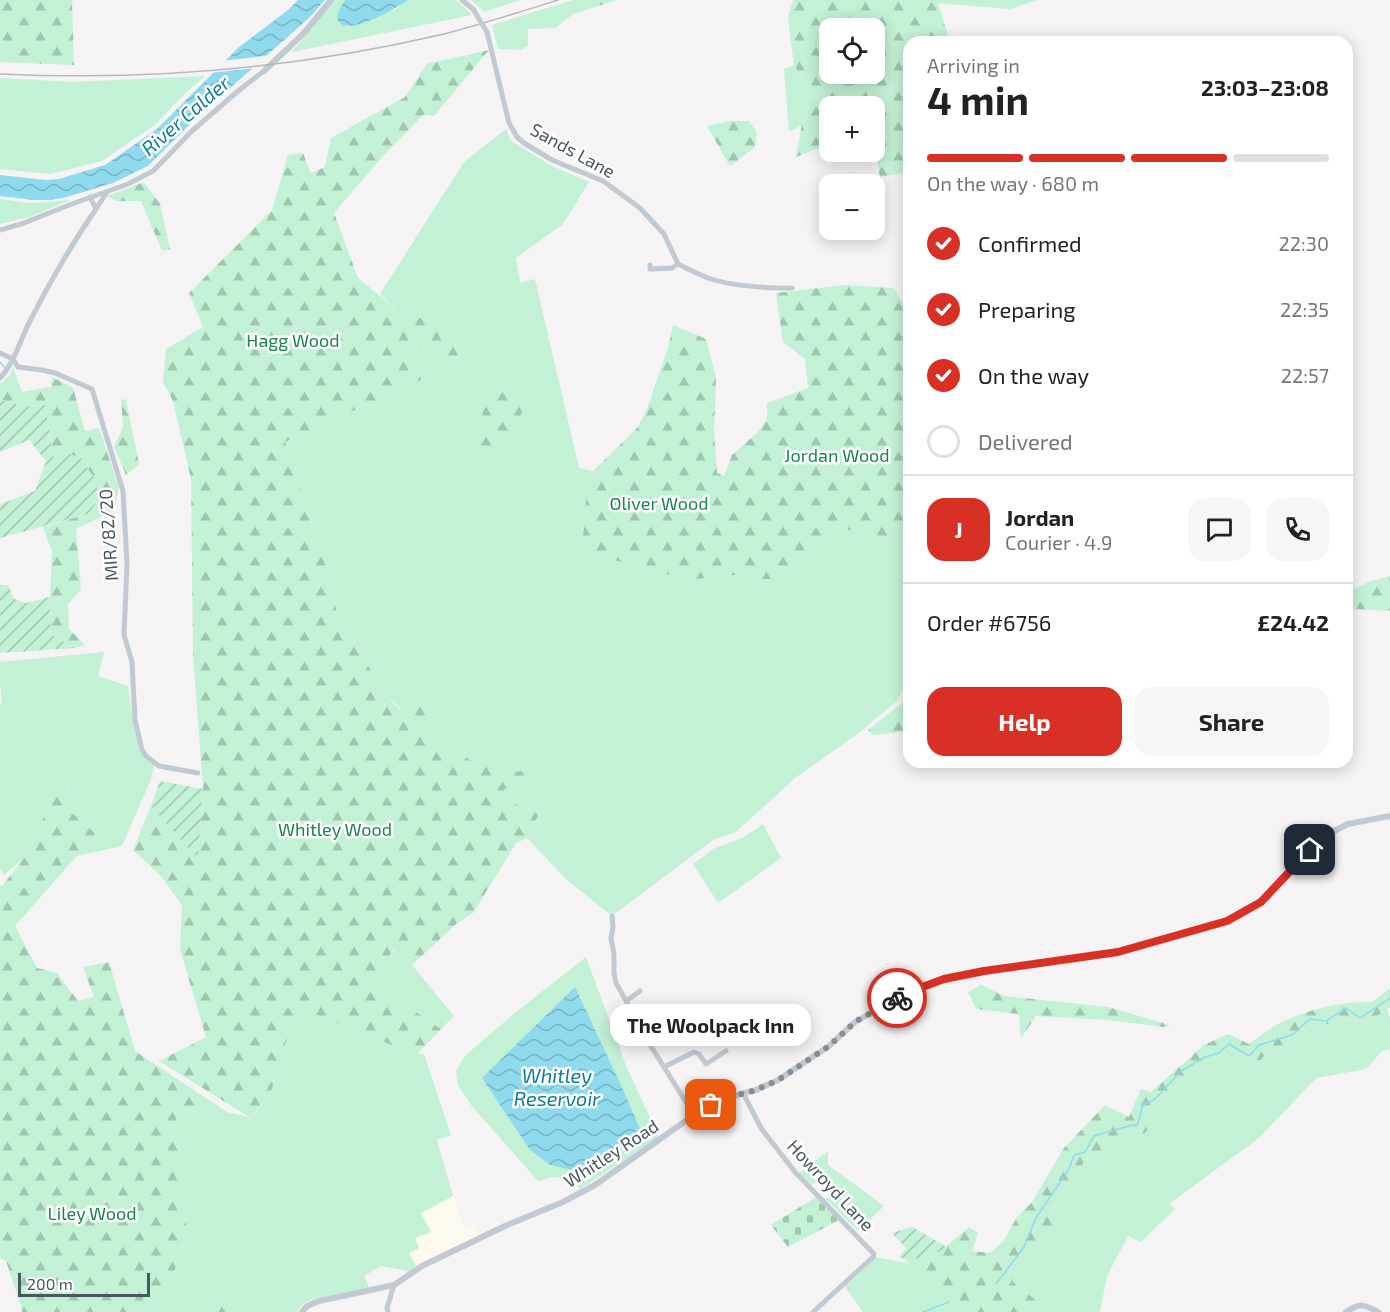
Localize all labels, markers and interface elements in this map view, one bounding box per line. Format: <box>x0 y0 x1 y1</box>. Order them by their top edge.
map controls <box>819 18 885 240</box>
button: locate <box>819 18 885 84</box>
text: Arriving in <box>927 53 1020 77</box>
water label: River Calder <box>136 69 235 160</box>
text: 23:03–23:08 <box>1201 74 1329 100</box>
text: 4 min <box>927 76 1029 123</box>
button: + <box>819 96 885 162</box>
street label: Sands Lane <box>527 118 619 182</box>
text: On the way · 680 m <box>927 171 1099 195</box>
button: − <box>819 174 885 240</box>
icon: check <box>927 227 960 260</box>
text: Confirmed <box>978 230 1082 256</box>
text: 22:30 <box>1279 231 1329 255</box>
icon: check <box>927 293 960 326</box>
text: Preparing <box>978 296 1076 322</box>
text: 22:35 <box>1280 297 1329 321</box>
park label: Hagg Wood <box>246 329 340 351</box>
icon: check <box>927 359 960 392</box>
text: On the way <box>978 362 1089 388</box>
text: 22:57 <box>1281 363 1329 387</box>
text: Delivered <box>978 428 1073 454</box>
park label: Jordan Wood <box>784 444 890 466</box>
street label: MIR/82/20 <box>94 488 122 582</box>
park label: Oliver Wood <box>609 492 709 514</box>
button: chat <box>1188 498 1251 561</box>
button: phone <box>1266 498 1329 561</box>
text: Jordan <box>1005 504 1074 530</box>
text: J <box>954 516 963 542</box>
text: Courier · 4.9 <box>1005 530 1112 554</box>
text: Order #6756 <box>927 609 1051 635</box>
text: £24.42 <box>1257 609 1329 635</box>
button: Help <box>927 687 1122 756</box>
button: Share <box>1134 687 1329 756</box>
park label: Whitley Wood <box>278 818 392 840</box>
pin <box>1284 824 1335 875</box>
icon: home <box>1293 833 1326 866</box>
courier <box>867 968 927 1028</box>
icon: bike <box>881 982 914 1015</box>
callout: The Woolpack Inn <box>610 1003 812 1045</box>
text: The Woolpack Inn <box>627 1013 794 1037</box>
water label: Whitley Reservoir <box>514 1063 601 1110</box>
pin <box>685 1079 736 1130</box>
icon: bag <box>694 1088 727 1121</box>
street label: Whitley Road <box>560 1114 662 1192</box>
street label: Howroyd Lane <box>783 1135 879 1235</box>
park label: Liley Wood <box>47 1202 137 1224</box>
scale bar <box>18 1270 150 1298</box>
text: 200 m <box>27 1274 73 1293</box>

